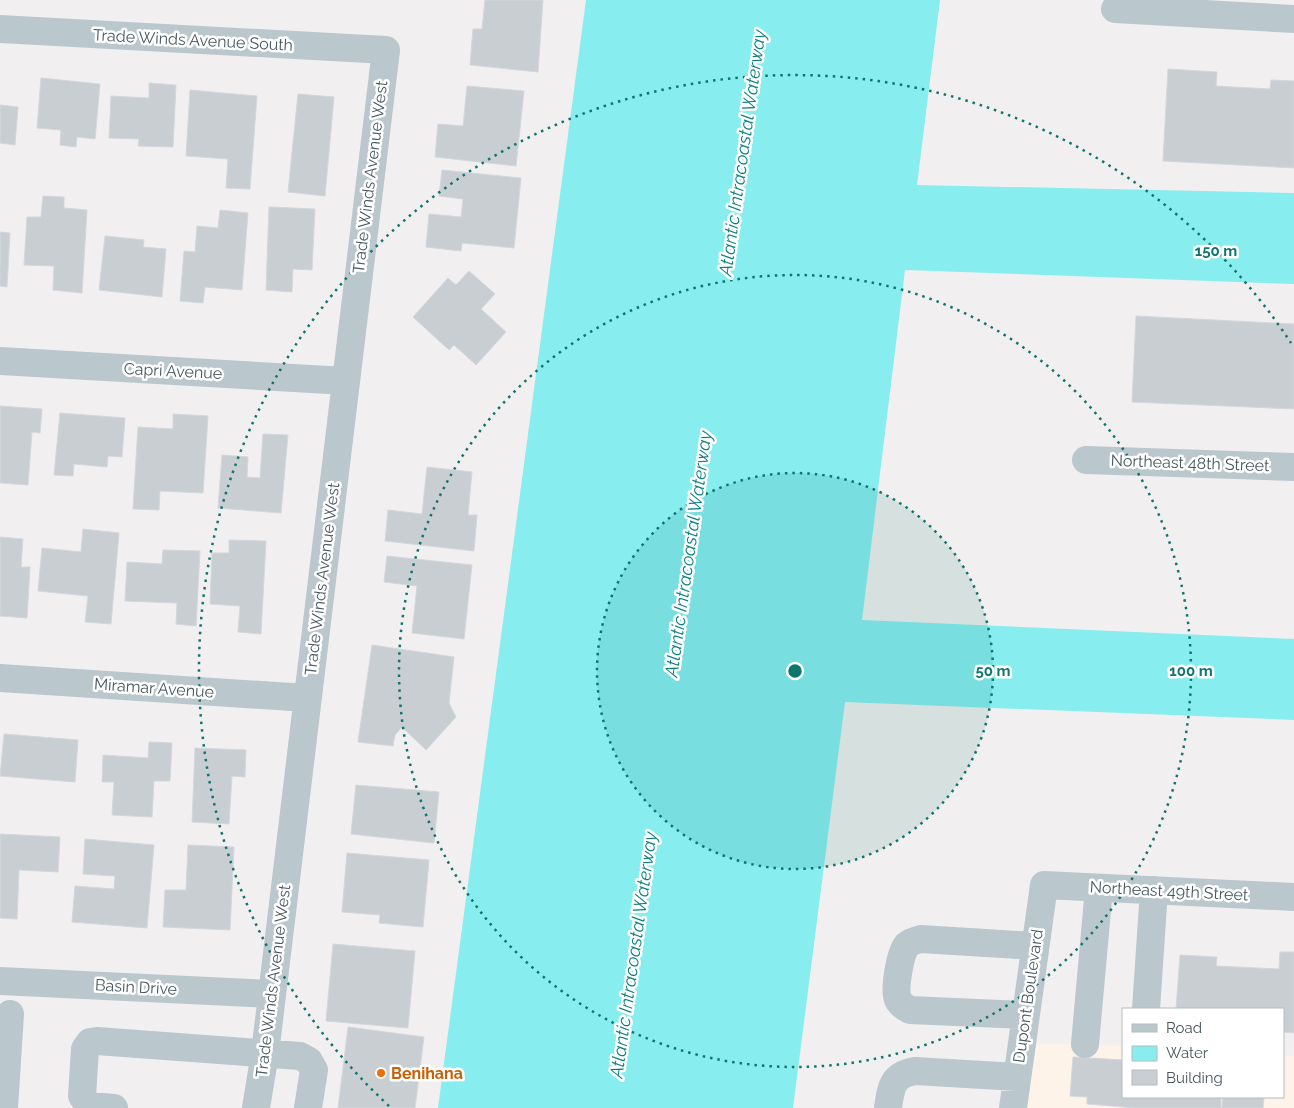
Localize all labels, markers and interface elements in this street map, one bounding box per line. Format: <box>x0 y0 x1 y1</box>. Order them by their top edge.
street label: Trade Winds Avenue South <box>93 25 293 55</box>
water label: Atlantic Intracoastal Waterway <box>714 27 770 278</box>
street label: Trade Winds Avenue West <box>349 79 391 275</box>
text: 150 m <box>1195 242 1237 260</box>
street label: Capri Avenue <box>123 359 223 383</box>
water label: Atlantic Intracoastal Waterway <box>660 428 716 679</box>
street label: Northeast 48th Street <box>1110 451 1270 475</box>
street label: Trade Winds Avenue West <box>301 481 343 677</box>
centre of rings <box>786 662 804 680</box>
text: 50 m <box>975 662 1011 680</box>
text: 100 m <box>1169 662 1213 680</box>
street label: Miramar Avenue <box>93 674 215 702</box>
water label: Atlantic Intracoastal Waterway <box>605 829 661 1080</box>
street label: Northeast 49th Street <box>1089 877 1249 905</box>
street label: Trade Winds Avenue West <box>252 883 294 1079</box>
street label: Dupont Boulevard <box>1009 928 1047 1064</box>
street label: Basin Drive <box>94 975 178 999</box>
legend <box>1122 1008 1284 1098</box>
text: Road <box>1166 1019 1202 1037</box>
text: Water <box>1166 1044 1209 1062</box>
place label: Benihana <box>391 1064 463 1083</box>
marker: Benihana <box>375 1067 387 1079</box>
text: Building <box>1166 1069 1223 1087</box>

